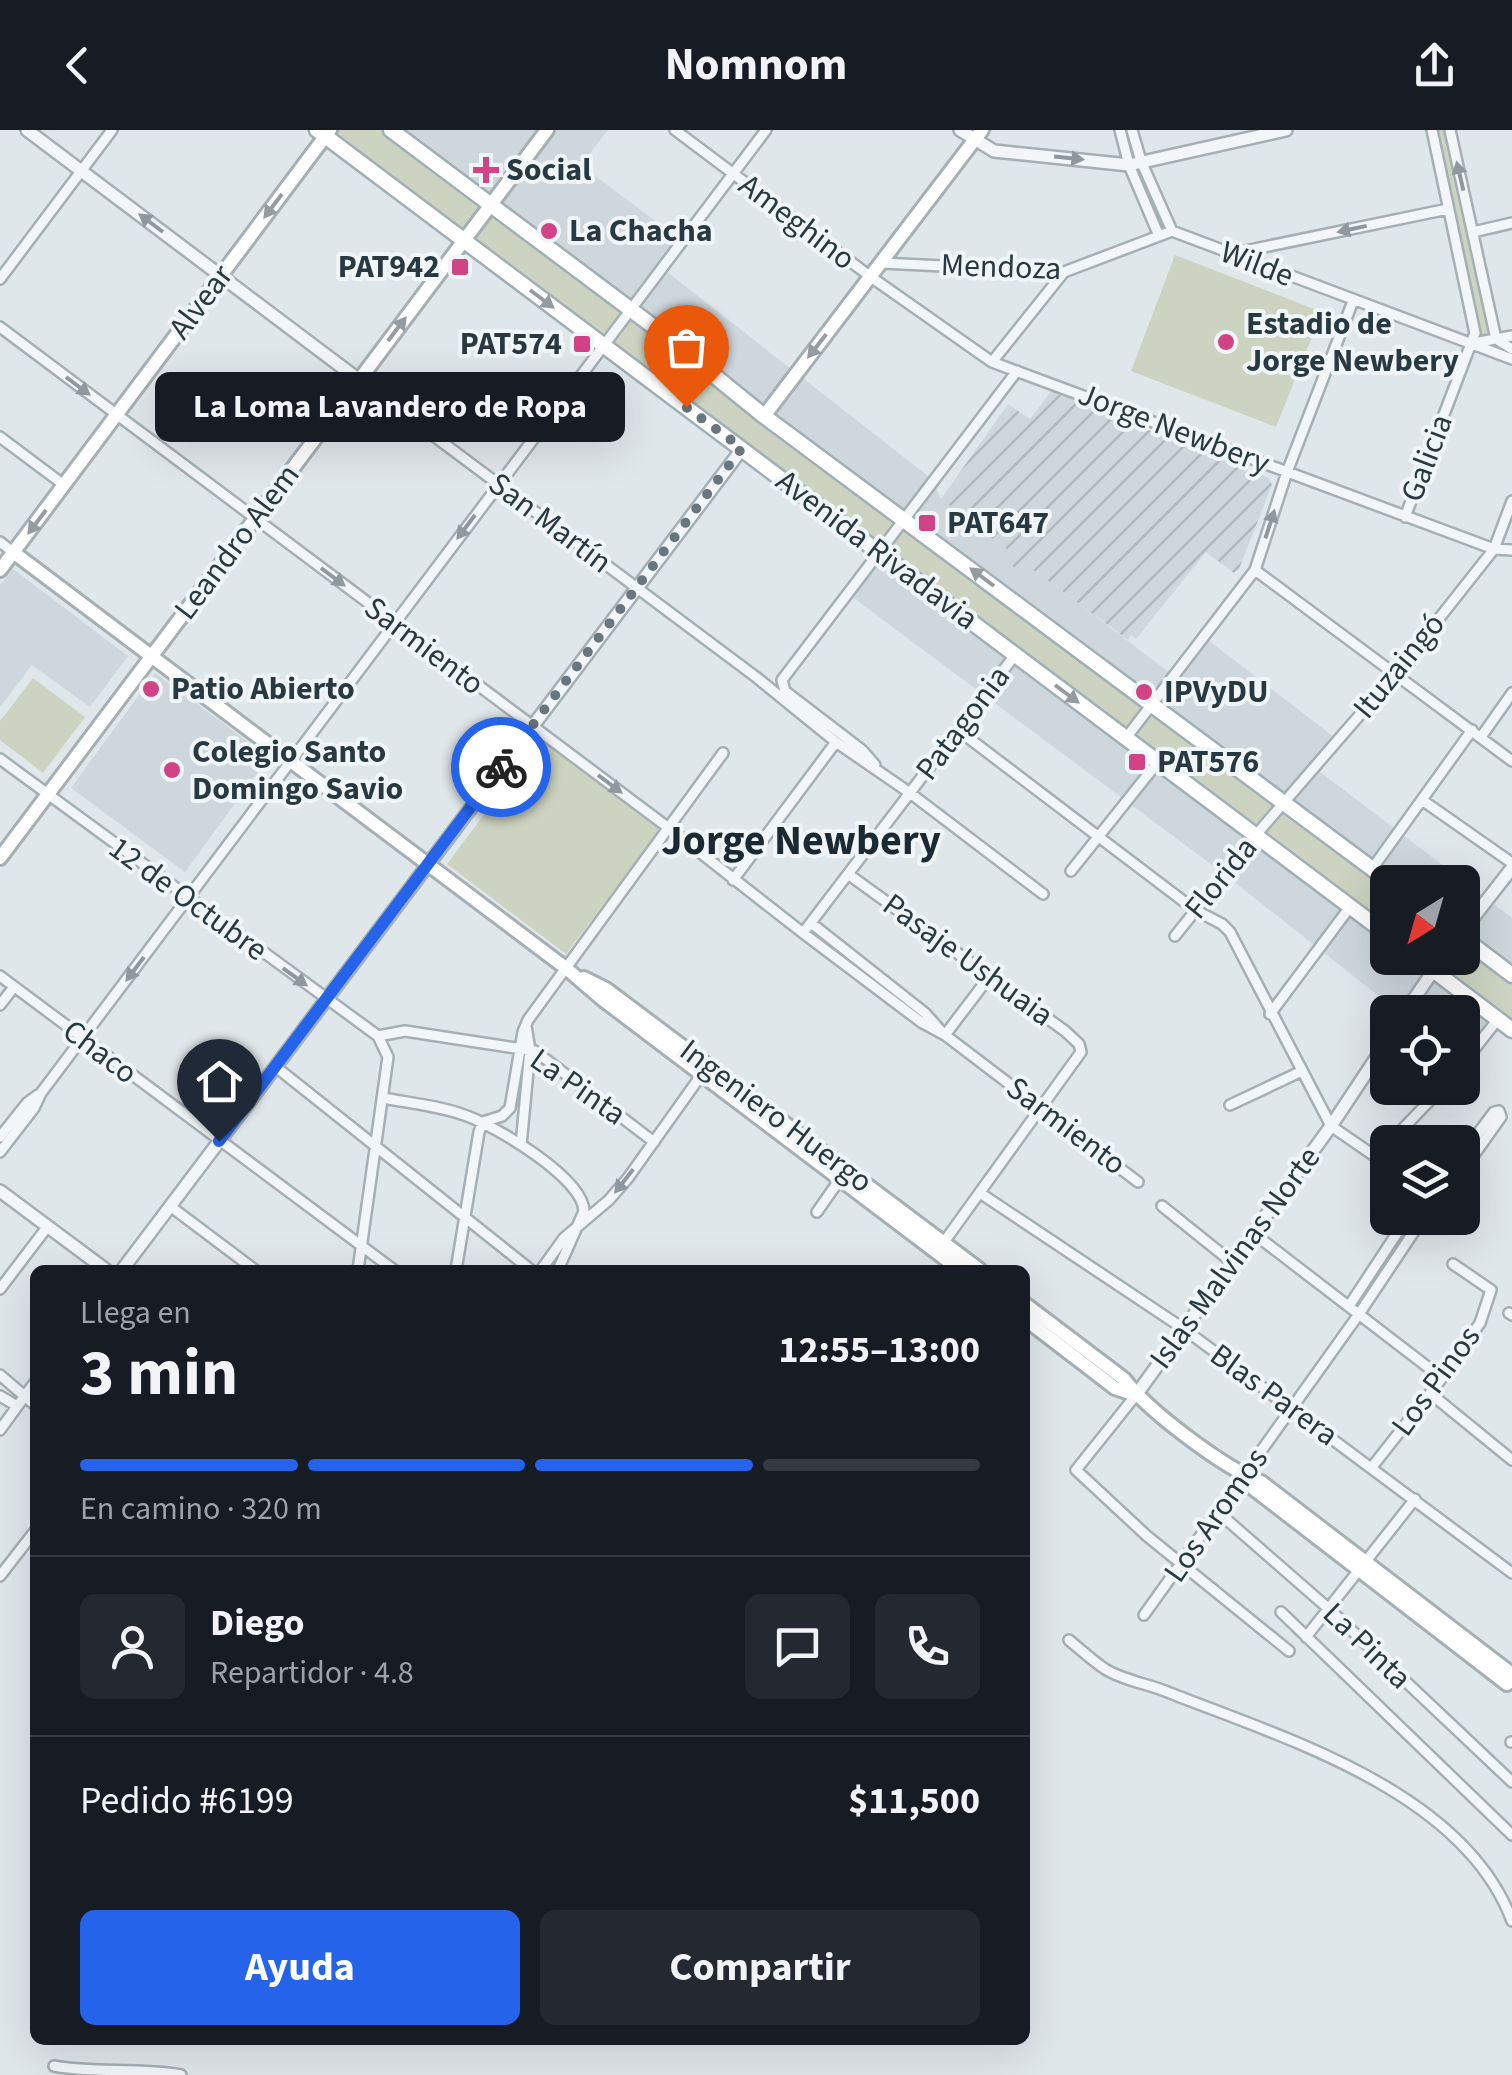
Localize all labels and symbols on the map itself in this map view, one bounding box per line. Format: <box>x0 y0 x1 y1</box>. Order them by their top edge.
place label: Social <box>506 147 591 193</box>
one-way arrow <box>1054 151 1086 167</box>
marker: Social <box>475 159 497 181</box>
one-way arrow <box>1452 160 1467 191</box>
street label: Ameghino <box>729 163 865 281</box>
one-way arrow <box>263 193 283 219</box>
place label: La Chacha <box>569 208 713 254</box>
one-way arrow <box>138 213 164 233</box>
marker: La Chacha <box>538 220 560 242</box>
one-way arrow <box>1337 222 1368 238</box>
street label: Wilde <box>1214 229 1300 299</box>
street label: Mendoza <box>940 242 1062 292</box>
place label: PAT942 <box>338 244 440 290</box>
street label: Alvear <box>158 254 245 349</box>
marker: PAT942 <box>449 256 471 278</box>
one-way arrow <box>529 288 555 308</box>
place label: Estadio de Jorge Newbery <box>1246 301 1459 384</box>
pin <box>644 305 729 408</box>
one-way arrow <box>387 316 407 342</box>
place label: PAT574 <box>460 321 562 367</box>
marker: Estadio de Jorge Newbery <box>1215 331 1237 353</box>
marker: PAT574 <box>571 333 593 355</box>
one-way arrow <box>807 334 828 359</box>
street label: Jorge Newbery <box>1072 371 1276 487</box>
callout: La Loma Lavandero de Ropa <box>156 372 626 442</box>
one-way arrow <box>65 375 91 395</box>
street label: Galicia <box>1389 408 1465 508</box>
street label: Leandro Alem <box>163 454 311 630</box>
street label: Avenida Rivadavia <box>766 459 988 641</box>
street label: San Martín <box>479 461 621 585</box>
place label: PAT647 <box>947 500 1049 546</box>
one-way arrow <box>1263 508 1278 539</box>
one-way arrow <box>27 509 47 535</box>
marker: PAT647 <box>916 512 938 534</box>
one-way arrow <box>457 514 477 540</box>
one-way arrow <box>320 567 346 587</box>
one-way arrow <box>969 568 995 588</box>
street label: Sarmiento <box>354 586 494 706</box>
street label: Ituzaingó <box>1342 603 1456 729</box>
street label: Patagonia <box>905 656 1021 790</box>
place label: Patio Abierto <box>171 666 355 712</box>
place label: IPVyDU <box>1164 669 1268 715</box>
marker: Patio Abierto <box>140 678 162 700</box>
marker: IPVyDU <box>1133 681 1155 703</box>
one-way arrow <box>1054 684 1080 704</box>
courier <box>451 717 551 817</box>
place label: Colegio Santo Domingo Savio <box>192 729 403 812</box>
place label: PAT576 <box>1157 739 1259 785</box>
marker: PAT576 <box>1126 751 1148 773</box>
marker: Colegio Santo Domingo Savio <box>161 759 183 781</box>
one-way arrow <box>597 774 623 794</box>
district label: Jorge Newbery <box>661 811 941 871</box>
street label: 12 de Octubre <box>99 826 277 972</box>
street label: Florida <box>1173 827 1269 929</box>
north arrow <box>1370 865 1480 975</box>
street label: Pasaje Ushuaia <box>873 882 1063 1038</box>
one-way arrow <box>125 956 145 982</box>
one-way arrow <box>282 966 308 986</box>
street label: Chaco <box>53 1009 147 1095</box>
street label: Ingeniero Huergo <box>670 1028 882 1204</box>
street label: La Pinta <box>521 1037 635 1137</box>
pin <box>177 1039 262 1142</box>
street label: Sarmiento <box>996 1066 1136 1186</box>
street label: Islas Malvinas Norte <box>1138 1137 1332 1379</box>
one-way arrow <box>614 1168 635 1194</box>
street label: Los Pinos <box>1380 1316 1492 1446</box>
street label: Blas Parera <box>1200 1333 1348 1457</box>
street label: Los Aromos <box>1153 1438 1279 1592</box>
street label: La Pinta <box>1312 1592 1422 1700</box>

